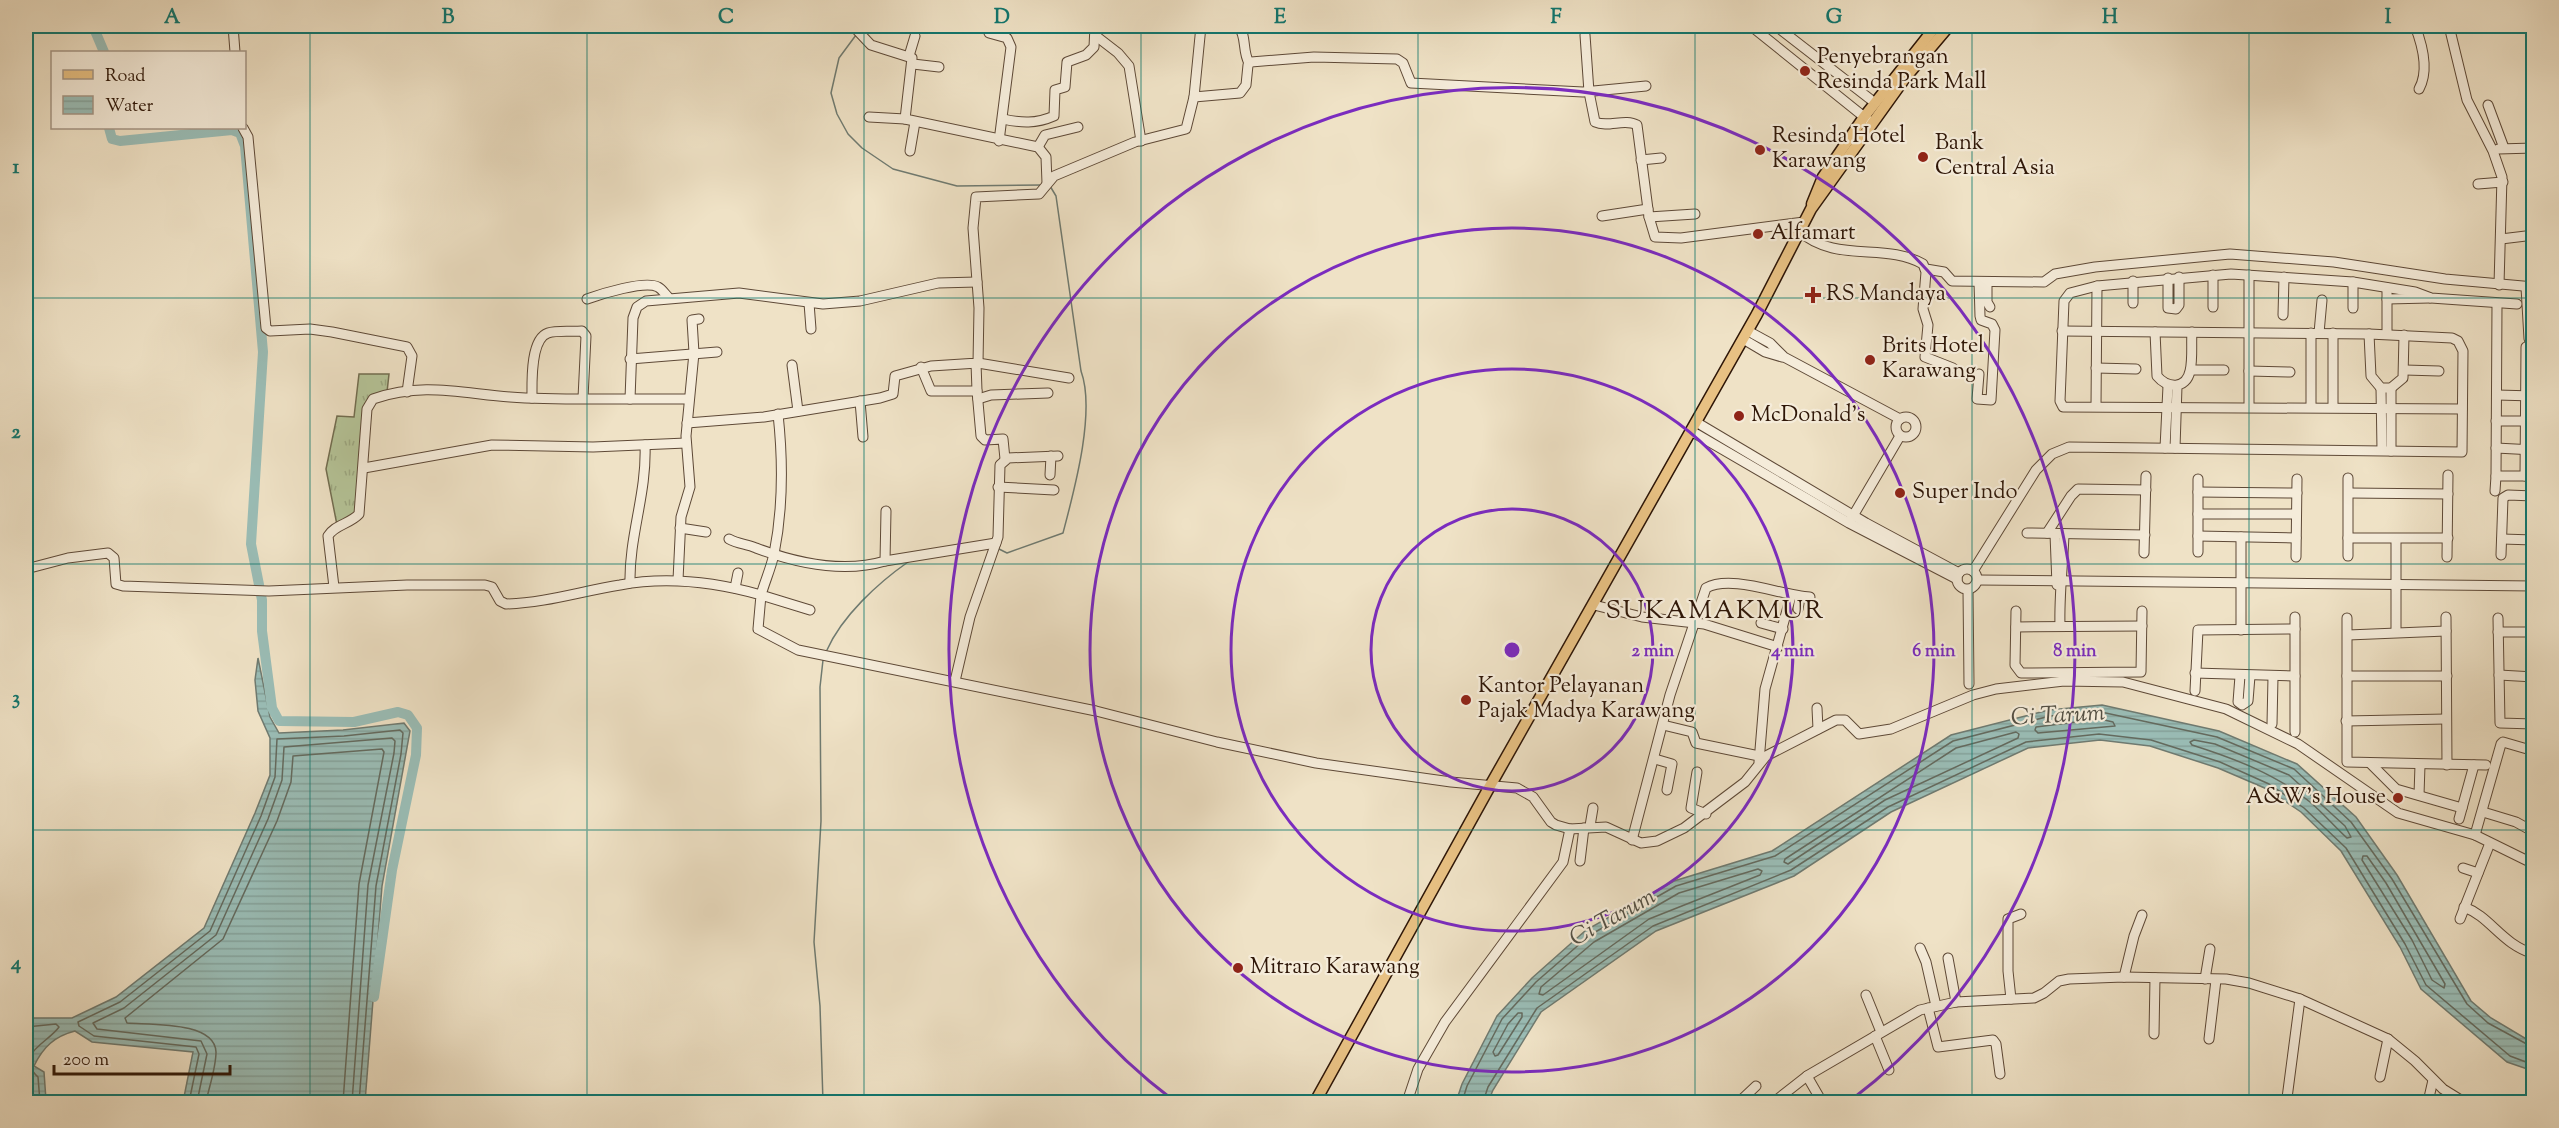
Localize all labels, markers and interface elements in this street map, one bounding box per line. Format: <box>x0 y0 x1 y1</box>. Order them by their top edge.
text: A <box>164 4 181 33</box>
text: B <box>442 4 455 33</box>
text: C <box>718 4 734 33</box>
text: D <box>994 4 1010 33</box>
text: E <box>1274 4 1287 33</box>
text: F <box>1550 4 1562 33</box>
text: G <box>1826 4 1843 33</box>
text: H <box>2102 4 2118 33</box>
text: I <box>2385 4 2392 33</box>
place label: Penyebrangan Resinda Park Mall <box>1817 42 1987 99</box>
legend <box>51 51 246 129</box>
text: Road <box>105 64 145 90</box>
marker: Penyebrangan Resinda Park Mall <box>1798 64 1812 78</box>
text: Water <box>105 94 154 120</box>
place label: Resinda Hotel Karawang <box>1772 121 1905 178</box>
place label: Bank Central Asia <box>1935 128 2055 185</box>
marker: Resinda Hotel Karawang <box>1753 143 1767 157</box>
marker: Bank Central Asia <box>1916 150 1930 164</box>
text: 1 <box>13 154 20 183</box>
place label: Alfamart <box>1770 218 1856 250</box>
marker: Alfamart <box>1751 227 1765 241</box>
place label: RS Mandaya <box>1826 279 1946 311</box>
marker: RS Mandaya <box>1804 286 1822 304</box>
place label: Brits Hotel Karawang <box>1882 331 1984 388</box>
marker: Brits Hotel Karawang <box>1863 353 1877 367</box>
place label: McDonald's <box>1751 400 1865 432</box>
marker: McDonald's <box>1732 409 1746 423</box>
text: 2 <box>11 419 21 448</box>
place label: Super Indo <box>1912 477 2017 509</box>
marker: Super Indo <box>1893 486 1907 500</box>
district label: SUKAMAKMUR <box>1605 593 1825 630</box>
text: 2 min <box>1632 639 1675 665</box>
text: 4 min <box>1770 639 1815 665</box>
text: 6 min <box>1912 639 1956 665</box>
text: 8 min <box>2053 639 2097 665</box>
centre of rings <box>1502 640 1522 660</box>
place label: Kantor Pelayanan Pajak Madya Karawang <box>1478 671 1695 728</box>
text: 3 <box>12 685 20 714</box>
marker: Kantor Pelayanan Pajak Madya Karawang <box>1459 693 1473 707</box>
water label: Ci Tarum <box>2010 697 2106 735</box>
place label: A&W's House <box>2246 782 2386 814</box>
marker: A&W's House <box>2391 791 2405 805</box>
water label: Ci Tarum <box>1564 880 1662 956</box>
text: 4 <box>10 950 21 979</box>
place label: Mitra10 Karawang <box>1250 952 1420 984</box>
marker: Mitra10 Karawang <box>1231 961 1245 975</box>
scale bar <box>54 1038 230 1076</box>
text: 200 m <box>63 1048 109 1074</box>

